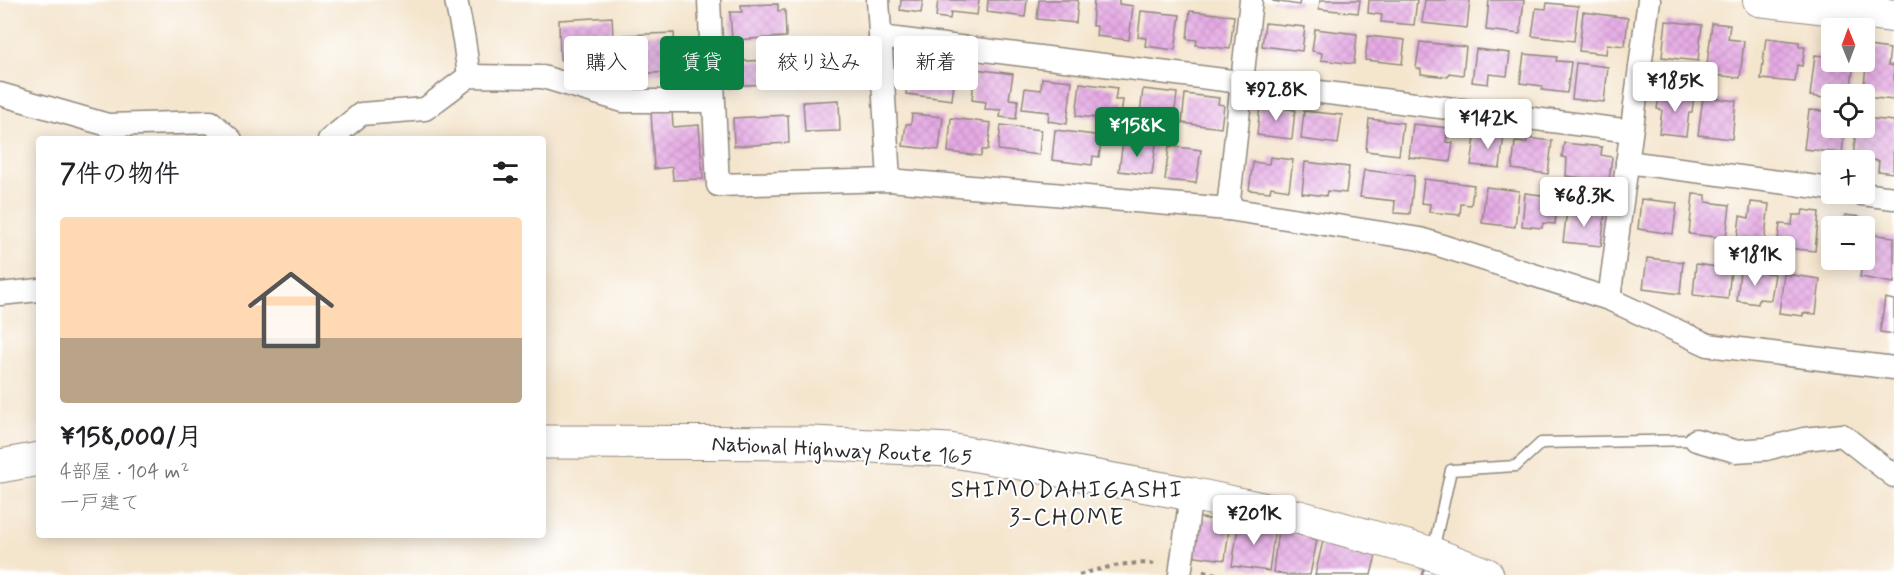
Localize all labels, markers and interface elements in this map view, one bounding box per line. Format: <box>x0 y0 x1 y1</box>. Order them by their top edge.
north arrow <box>1821 18 1875 72</box>
map controls <box>1821 18 1875 270</box>
chip: 購入 <box>564 36 648 90</box>
chip: 賃貸 <box>660 36 744 90</box>
chip: 絞り込み <box>756 36 882 90</box>
chip: 新着 <box>894 36 978 90</box>
pin: ¥185K <box>1633 62 1717 113</box>
text: ¥185K <box>1647 68 1703 95</box>
pin: ¥92.8K <box>1227 71 1325 122</box>
text: ¥92.8K <box>1245 77 1307 104</box>
button: locate <box>1821 84 1875 138</box>
pin: ¥142K <box>1446 99 1530 150</box>
text: ¥142K <box>1459 105 1517 132</box>
pin: ¥158K <box>1095 107 1179 158</box>
text: ¥158K <box>1109 113 1165 140</box>
button: + <box>1821 150 1875 204</box>
icon: filters <box>489 156 522 189</box>
text: 7件の物件 <box>60 158 180 192</box>
pin: ¥68.3K <box>1535 177 1633 228</box>
text: ¥68.3K <box>1554 183 1614 210</box>
button: − <box>1821 216 1875 270</box>
pin: ¥181K <box>1713 236 1797 287</box>
text: ¥181K <box>1728 242 1782 269</box>
icon: home <box>237 256 345 364</box>
text: ¥158,000/月 <box>60 421 203 455</box>
street label: National Highway Route 165 <box>711 430 973 473</box>
text: 4部屋 · 104 m² <box>60 459 189 486</box>
district label: SHIMODAHIGASHI 3-CHOME <box>951 475 1183 534</box>
text: 一戸建て <box>60 490 140 517</box>
pin: ¥201K <box>1212 495 1296 546</box>
text: ¥201K <box>1227 501 1281 528</box>

